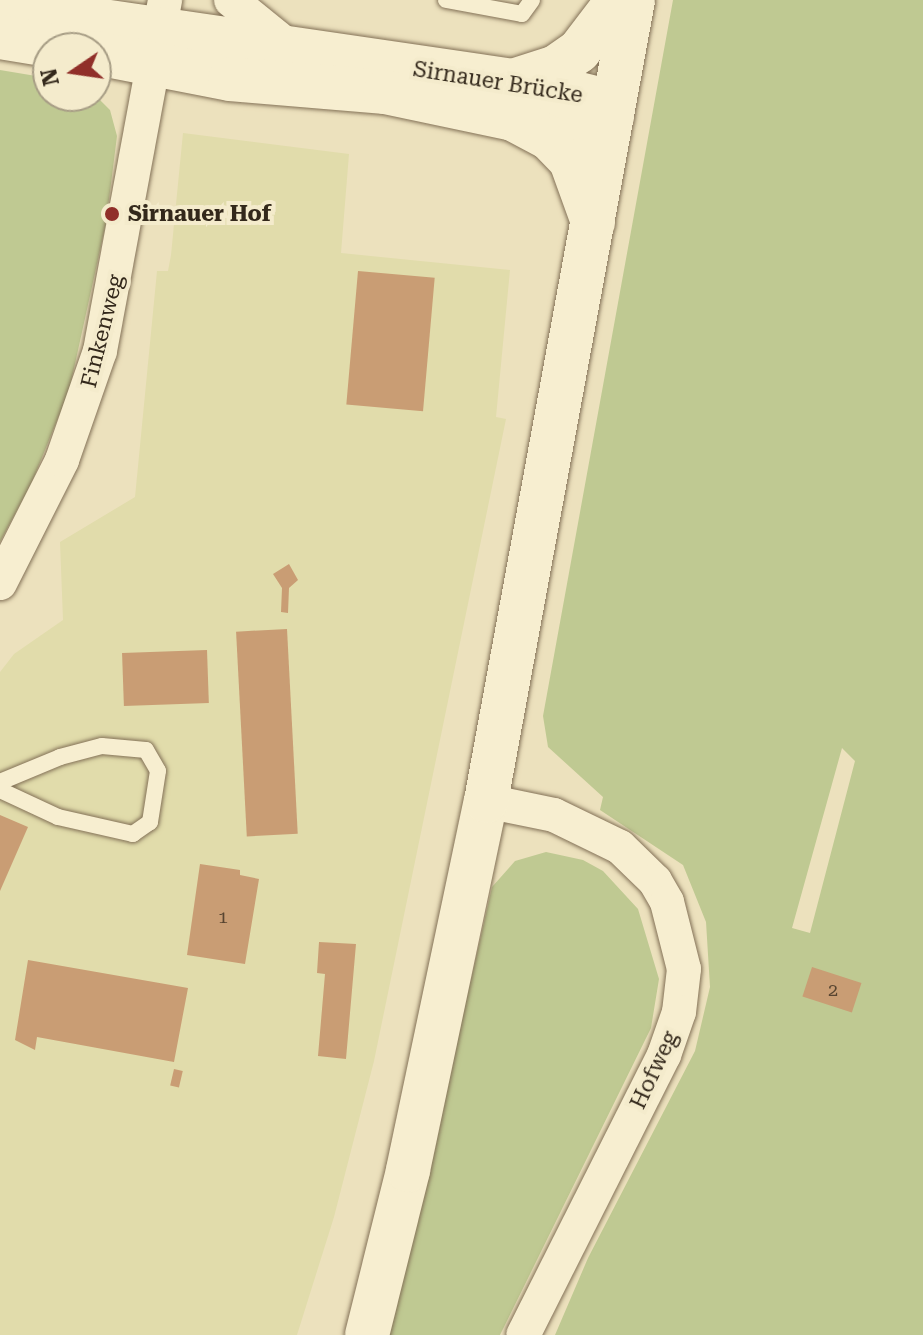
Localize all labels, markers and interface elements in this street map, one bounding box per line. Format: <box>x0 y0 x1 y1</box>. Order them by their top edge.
north arrow <box>32 32 112 112</box>
street label: Sirnauer Brücke <box>411 56 585 108</box>
text: N <box>36 66 64 88</box>
place label: Sirnauer Hof <box>128 201 271 227</box>
marker: Sirnauer Hof <box>103 205 121 223</box>
street label: Finkenweg <box>75 272 129 390</box>
house number: 1 <box>218 906 228 928</box>
house number: 2 <box>828 979 838 1001</box>
street label: Hofweg <box>625 1027 683 1113</box>

